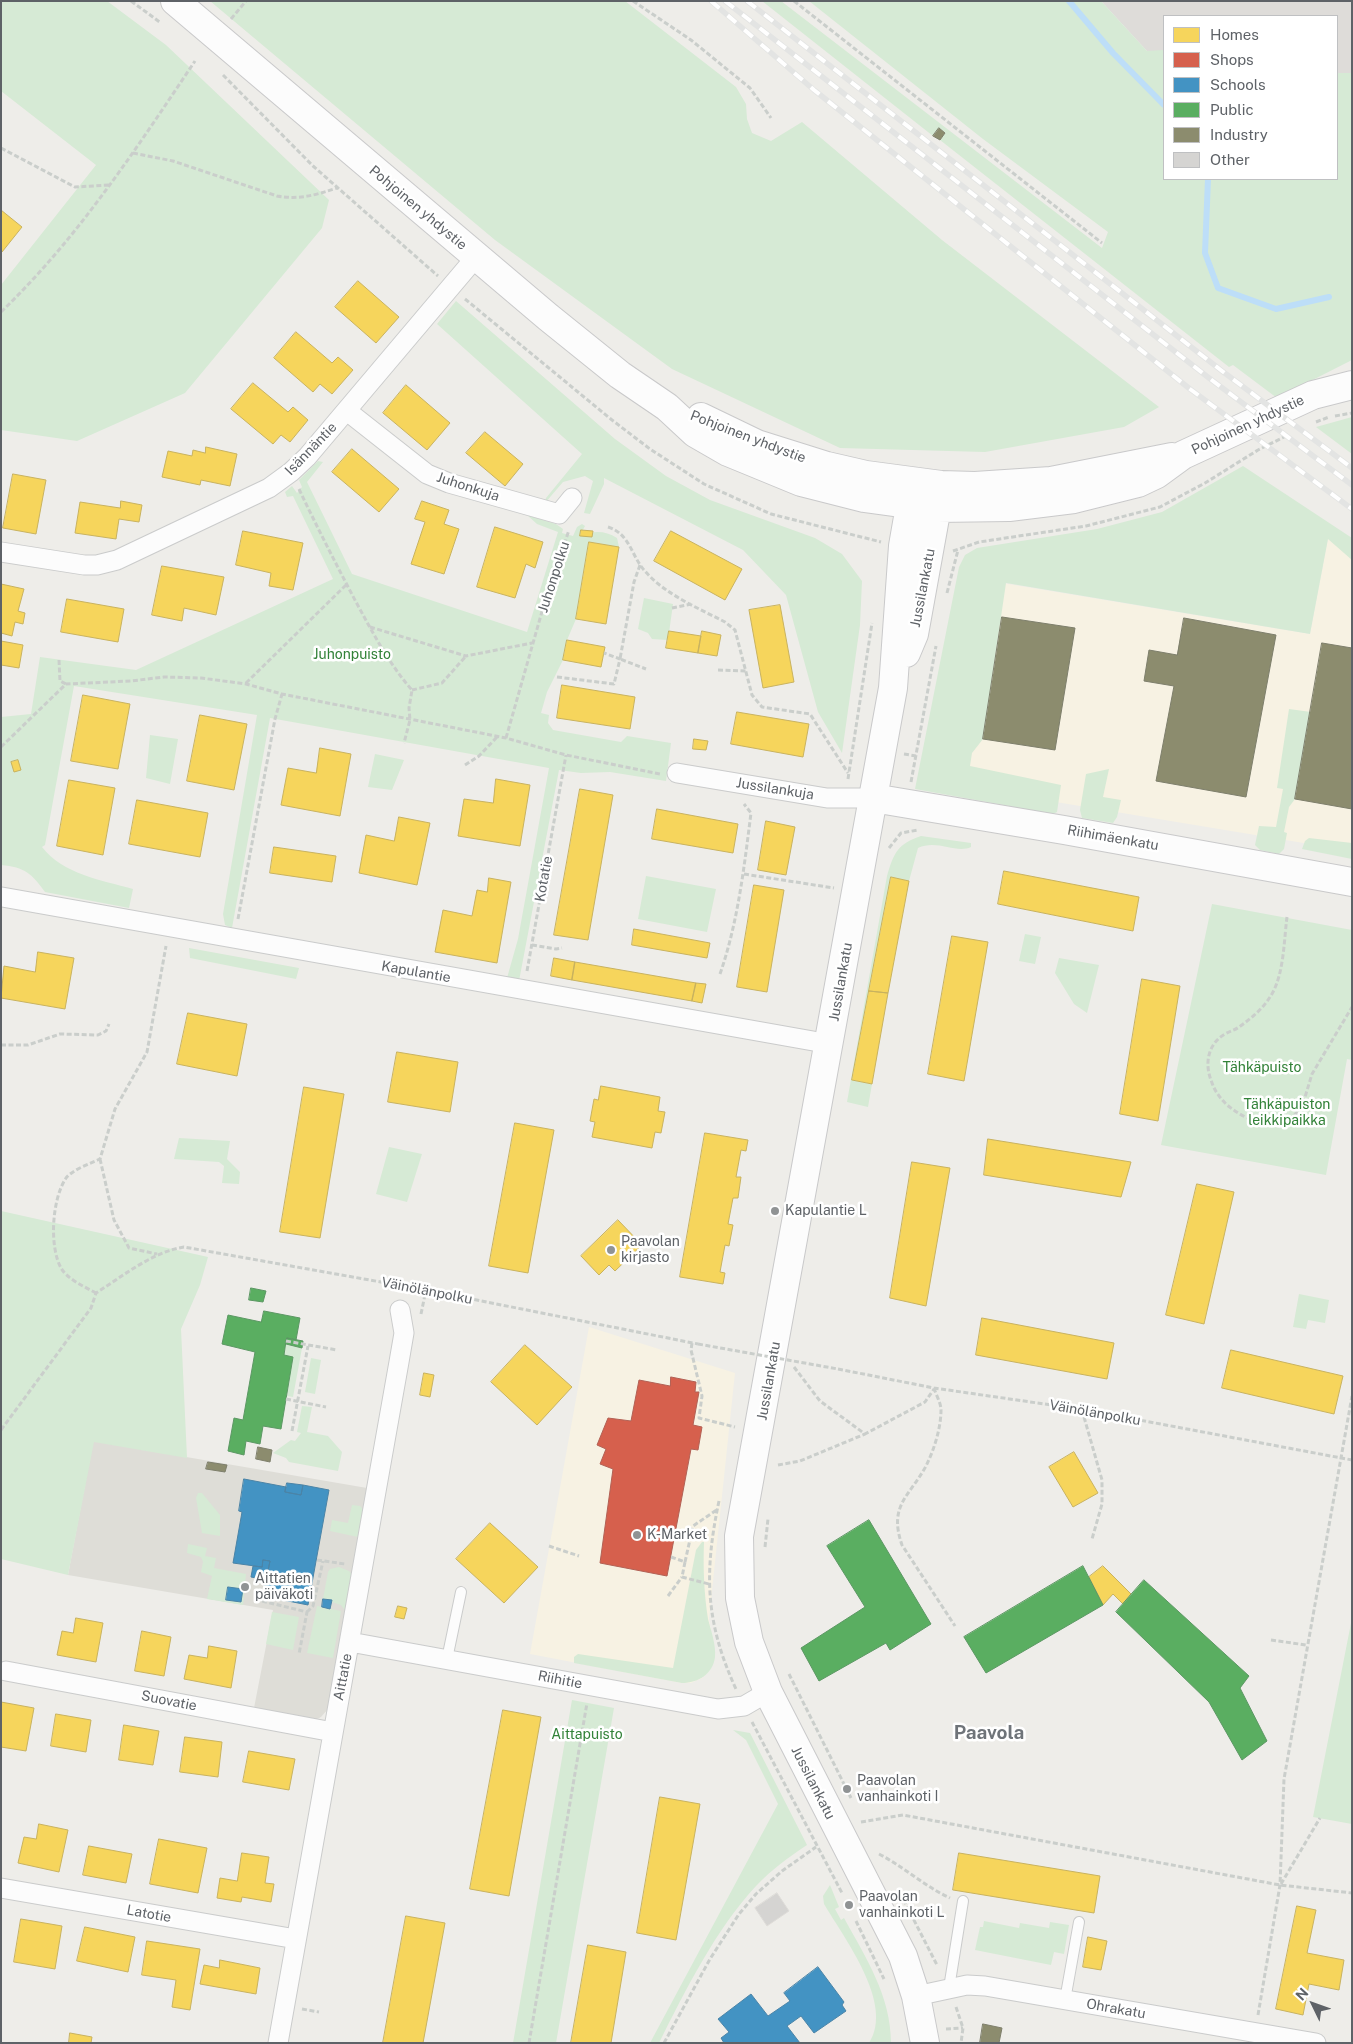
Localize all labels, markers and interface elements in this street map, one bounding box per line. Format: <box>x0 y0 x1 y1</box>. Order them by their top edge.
legend <box>1163 15 1338 180</box>
text: Homes <box>1210 26 1259 43</box>
text: Shops <box>1210 51 1254 68</box>
text: Schools <box>1210 76 1266 93</box>
text: Public <box>1210 101 1254 118</box>
text: Industry <box>1210 126 1268 143</box>
text: Other <box>1210 151 1250 168</box>
street label: Pohjoinen yhdystie <box>366 162 470 254</box>
street label: Pohjoinen yhdystie <box>1189 392 1307 458</box>
street label: Pohjoinen yhdystie <box>688 407 808 467</box>
street label: Isännäntie <box>282 419 340 479</box>
street label: Juhonkuja <box>435 469 501 505</box>
street label: Juhonpolku <box>535 539 573 615</box>
street label: Jussilankatu <box>907 547 939 629</box>
park label: Juhonpuisto <box>313 647 391 663</box>
street label: Jussilankuja <box>735 775 815 803</box>
street label: Riihimäenkatu <box>1066 822 1160 854</box>
street label: Kotatie <box>532 855 556 903</box>
street label: Jussilankatu <box>826 941 856 1023</box>
street label: Kapulantie <box>380 958 452 986</box>
park label: Tähkäpuisto <box>1223 1060 1301 1076</box>
park label: Tähkäpuiston leikkipaikka <box>1244 1097 1330 1130</box>
place label: Kapulantie L <box>785 1203 867 1219</box>
marker: Kapulantie L <box>769 1205 781 1217</box>
place label: Paavolan kirjasto <box>621 1234 680 1266</box>
marker: Paavolan kirjasto <box>605 1244 617 1256</box>
street label: Väinölänpolku <box>380 1274 474 1308</box>
street label: Jussilankatu <box>754 1340 784 1422</box>
street label: Väinölänpolku <box>1048 1397 1142 1429</box>
place label: K-Market <box>647 1527 707 1543</box>
marker: K-Market <box>631 1529 643 1541</box>
place label: Aittatien päiväkoti <box>255 1571 313 1604</box>
marker: Aittatien päiväkoti <box>239 1581 251 1593</box>
street label: Aittatie <box>330 1652 356 1702</box>
street label: Riihitie <box>536 1667 584 1693</box>
street label: Suovatie <box>140 1687 198 1715</box>
district label: Paavola <box>954 1722 1024 1744</box>
park label: Aittapuisto <box>551 1727 623 1743</box>
street label: Jussilankatu <box>787 1744 839 1822</box>
place label: Paavolan vanhainkoti I <box>857 1773 939 1805</box>
marker: Paavolan vanhainkoti I <box>841 1783 853 1795</box>
place label: Paavolan vanhainkoti L <box>859 1889 945 1921</box>
marker: Paavolan vanhainkoti L <box>843 1899 855 1911</box>
street label: Latotie <box>125 1902 173 1926</box>
north arrow <box>1288 1979 1338 2029</box>
text: N <box>1292 1985 1311 2003</box>
street label: Ohrakatu <box>1085 1996 1147 2022</box>

